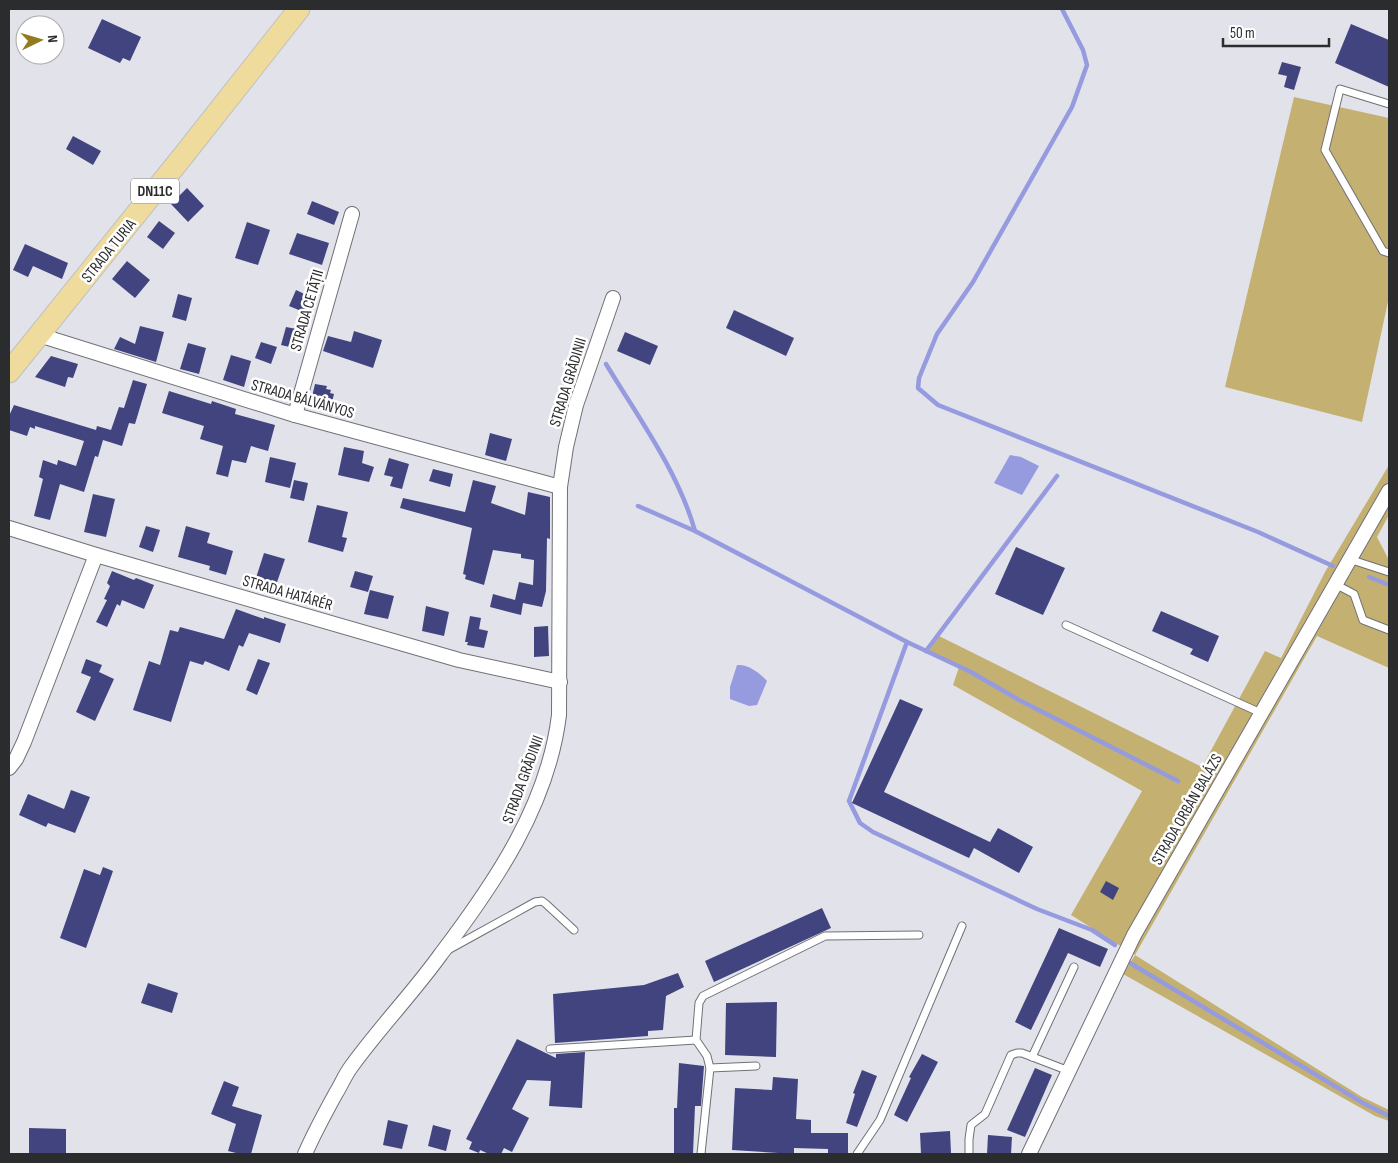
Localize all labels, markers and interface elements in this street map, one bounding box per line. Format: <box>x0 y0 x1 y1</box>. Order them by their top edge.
north arrow <box>15 15 65 65</box>
scale bar <box>1223 15 1329 47</box>
text: 50 m <box>1230 24 1255 43</box>
text: N <box>44 34 61 43</box>
road number: DN11C <box>131 178 179 204</box>
street label: STRADA TURIA <box>78 215 141 287</box>
street label: STRADA CETĂȚII <box>287 268 328 353</box>
street label: STRADA GRĂDINII <box>546 336 591 429</box>
street label: STRADA BÁLVÁNYOS <box>249 376 356 423</box>
street label: STRADA HATÁRÉR <box>240 572 335 615</box>
street label: STRADA GRĂDINII <box>499 733 548 826</box>
street label: STRADA ORBÁN BALÁZS <box>1148 751 1227 869</box>

